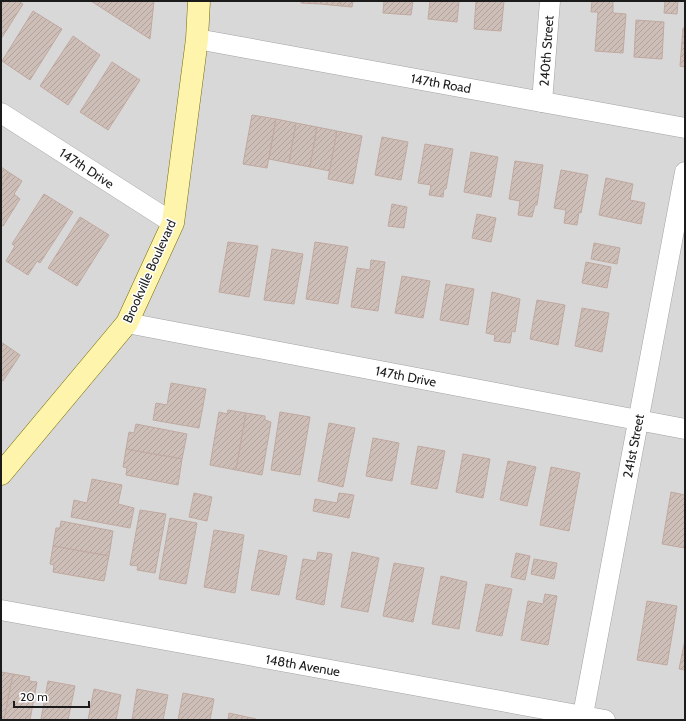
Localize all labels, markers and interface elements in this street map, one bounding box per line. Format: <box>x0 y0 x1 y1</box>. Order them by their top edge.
street label: 240th Street <box>536 14 557 87</box>
street label: 147th Road <box>410 70 472 96</box>
street label: 147th Drive <box>57 144 118 192</box>
street label: Brookville Boulevard <box>119 217 179 325</box>
street label: 147th Drive <box>374 362 438 390</box>
street label: 241st Street <box>619 412 647 479</box>
street label: 148th Avenue <box>265 651 342 679</box>
scale bar <box>14 683 89 709</box>
text: 20 m <box>20 689 48 704</box>

